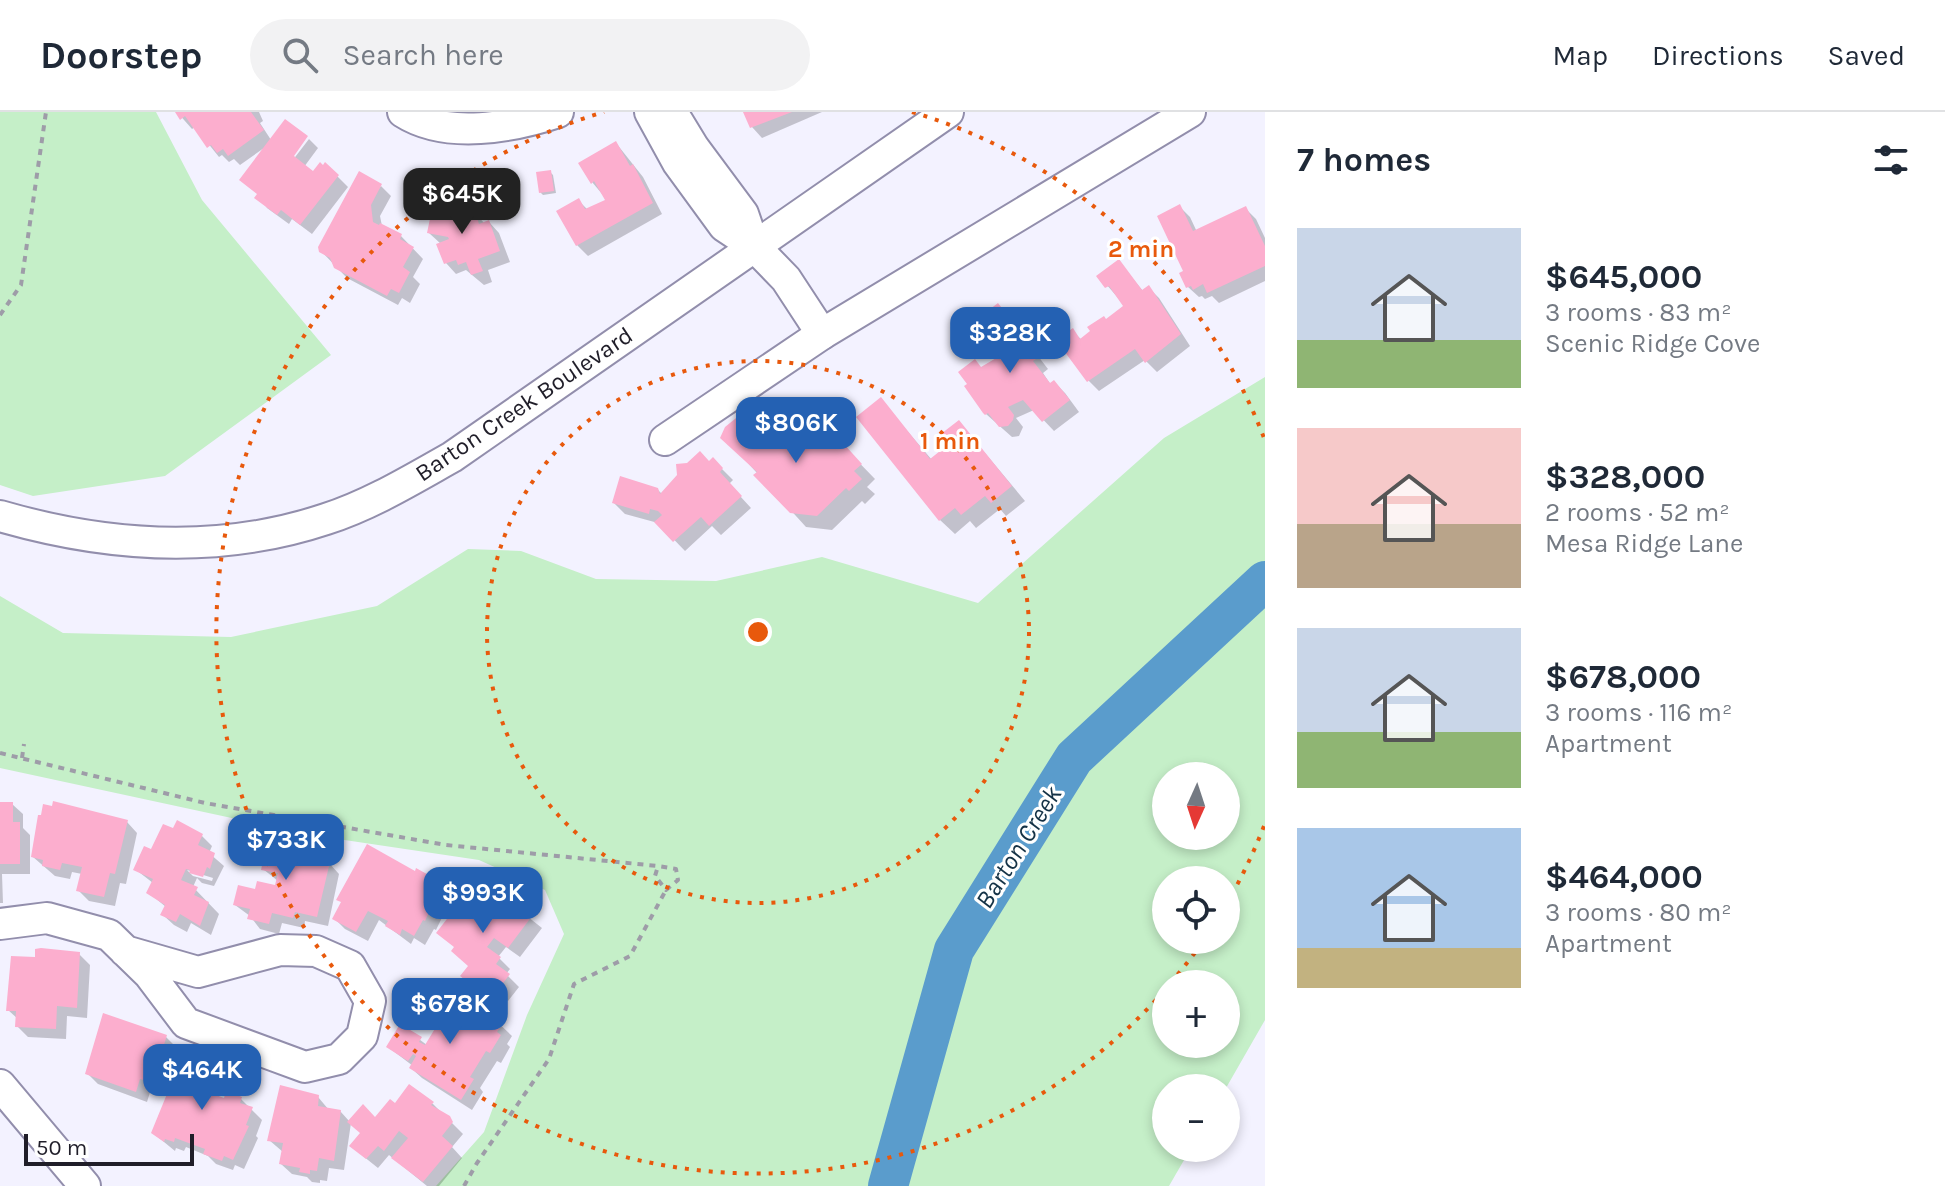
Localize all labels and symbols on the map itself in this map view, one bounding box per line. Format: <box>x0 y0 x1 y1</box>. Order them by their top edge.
pin: $645K <box>406 168 518 236</box>
text: 2 min <box>1108 235 1174 263</box>
pin: $328K <box>954 307 1066 375</box>
street label: Barton Creek Boulevard <box>410 321 638 487</box>
pin: $806K <box>740 397 852 465</box>
text: 1 min <box>920 427 980 455</box>
centre of rings <box>744 618 772 646</box>
north arrow <box>1152 762 1240 850</box>
water label: Barton Creek <box>969 780 1069 914</box>
pin: $733K <box>230 814 342 882</box>
pin: $993K <box>427 867 539 935</box>
pin: $678K <box>394 978 506 1046</box>
pin: $464K <box>146 1044 258 1112</box>
scale bar <box>24 1130 194 1166</box>

